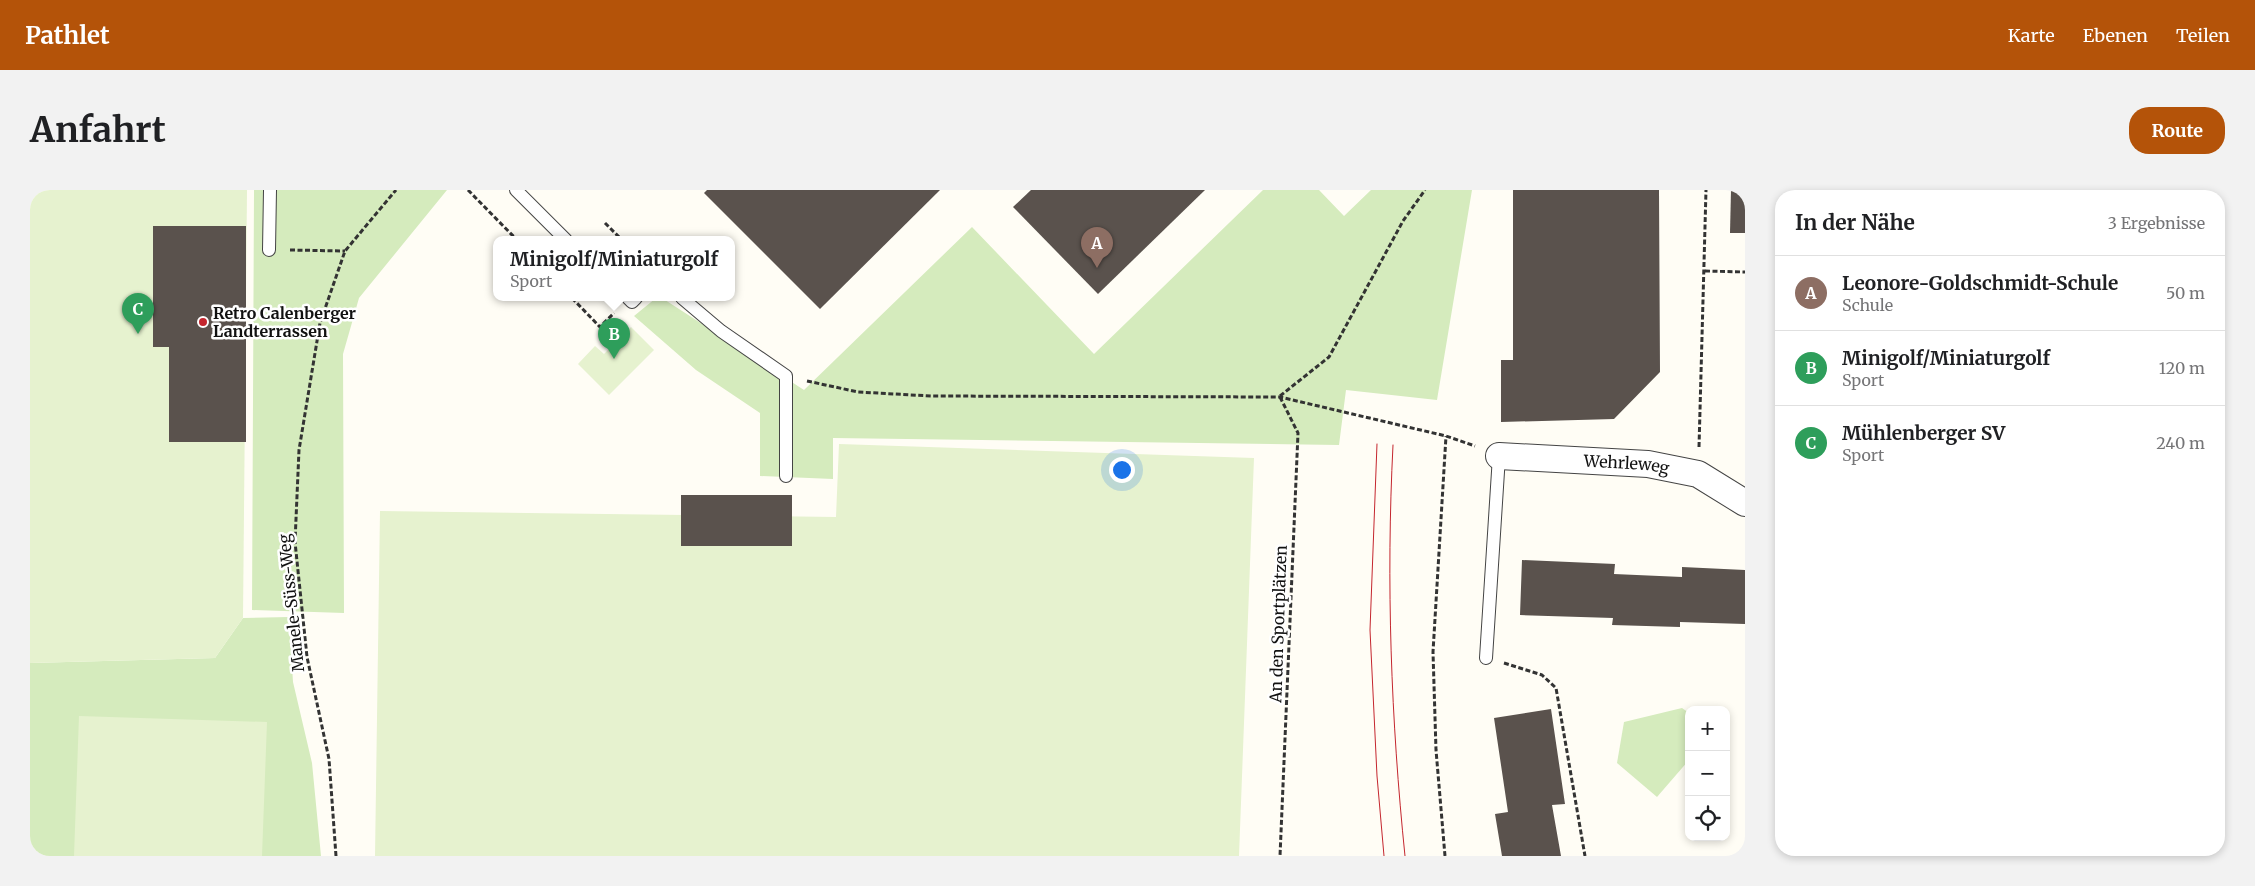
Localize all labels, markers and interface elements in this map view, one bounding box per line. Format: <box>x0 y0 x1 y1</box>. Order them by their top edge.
text: Pathlet <box>25 20 110 51</box>
text: Karte <box>2008 24 2055 47</box>
text: Ebenen <box>2083 24 2148 47</box>
text: Teilen <box>2176 24 2230 47</box>
button: Route <box>2129 107 2225 154</box>
text: Anfahrt <box>30 108 166 152</box>
text: In der Nähe <box>1795 209 1915 236</box>
text: 3 Ergebnisse <box>2108 213 2205 233</box>
pin: A <box>1081 227 1113 268</box>
popup <box>493 236 735 301</box>
text: Minigolf/Miniaturgolf <box>510 247 718 271</box>
text: Sport <box>510 271 552 291</box>
text: Leonore-Goldschmidt-Schule <box>1842 271 2118 295</box>
text: A <box>1805 283 1817 303</box>
text: 50 m <box>2166 283 2205 303</box>
pin: C <box>122 293 154 334</box>
text: Schule <box>1842 295 1893 315</box>
place label: Retro Calenberger Landterrassen <box>213 303 357 341</box>
marker: Retro Calenberger Landterrassen <box>197 316 209 328</box>
pin: B <box>598 318 630 359</box>
text: Minigolf/Miniaturgolf <box>1842 346 2050 370</box>
text: B <box>1805 358 1817 378</box>
text: 120 m <box>2159 358 2205 378</box>
text: Sport <box>1842 370 1884 390</box>
text: Mühlenberger SV <box>1842 421 2005 445</box>
text: C <box>1806 433 1816 453</box>
text: 240 m <box>2156 433 2205 453</box>
text: Sport <box>1842 445 1884 465</box>
street label: Wehrleweg <box>1582 451 1672 478</box>
your location <box>1109 457 1135 483</box>
street label: Manele-Süss-Weg <box>274 533 308 673</box>
street label: An den Sportplätzen <box>1265 544 1291 704</box>
map controls <box>1685 706 1730 841</box>
button: + <box>1685 706 1730 751</box>
button: − <box>1685 751 1730 796</box>
button: locate <box>1685 796 1730 841</box>

